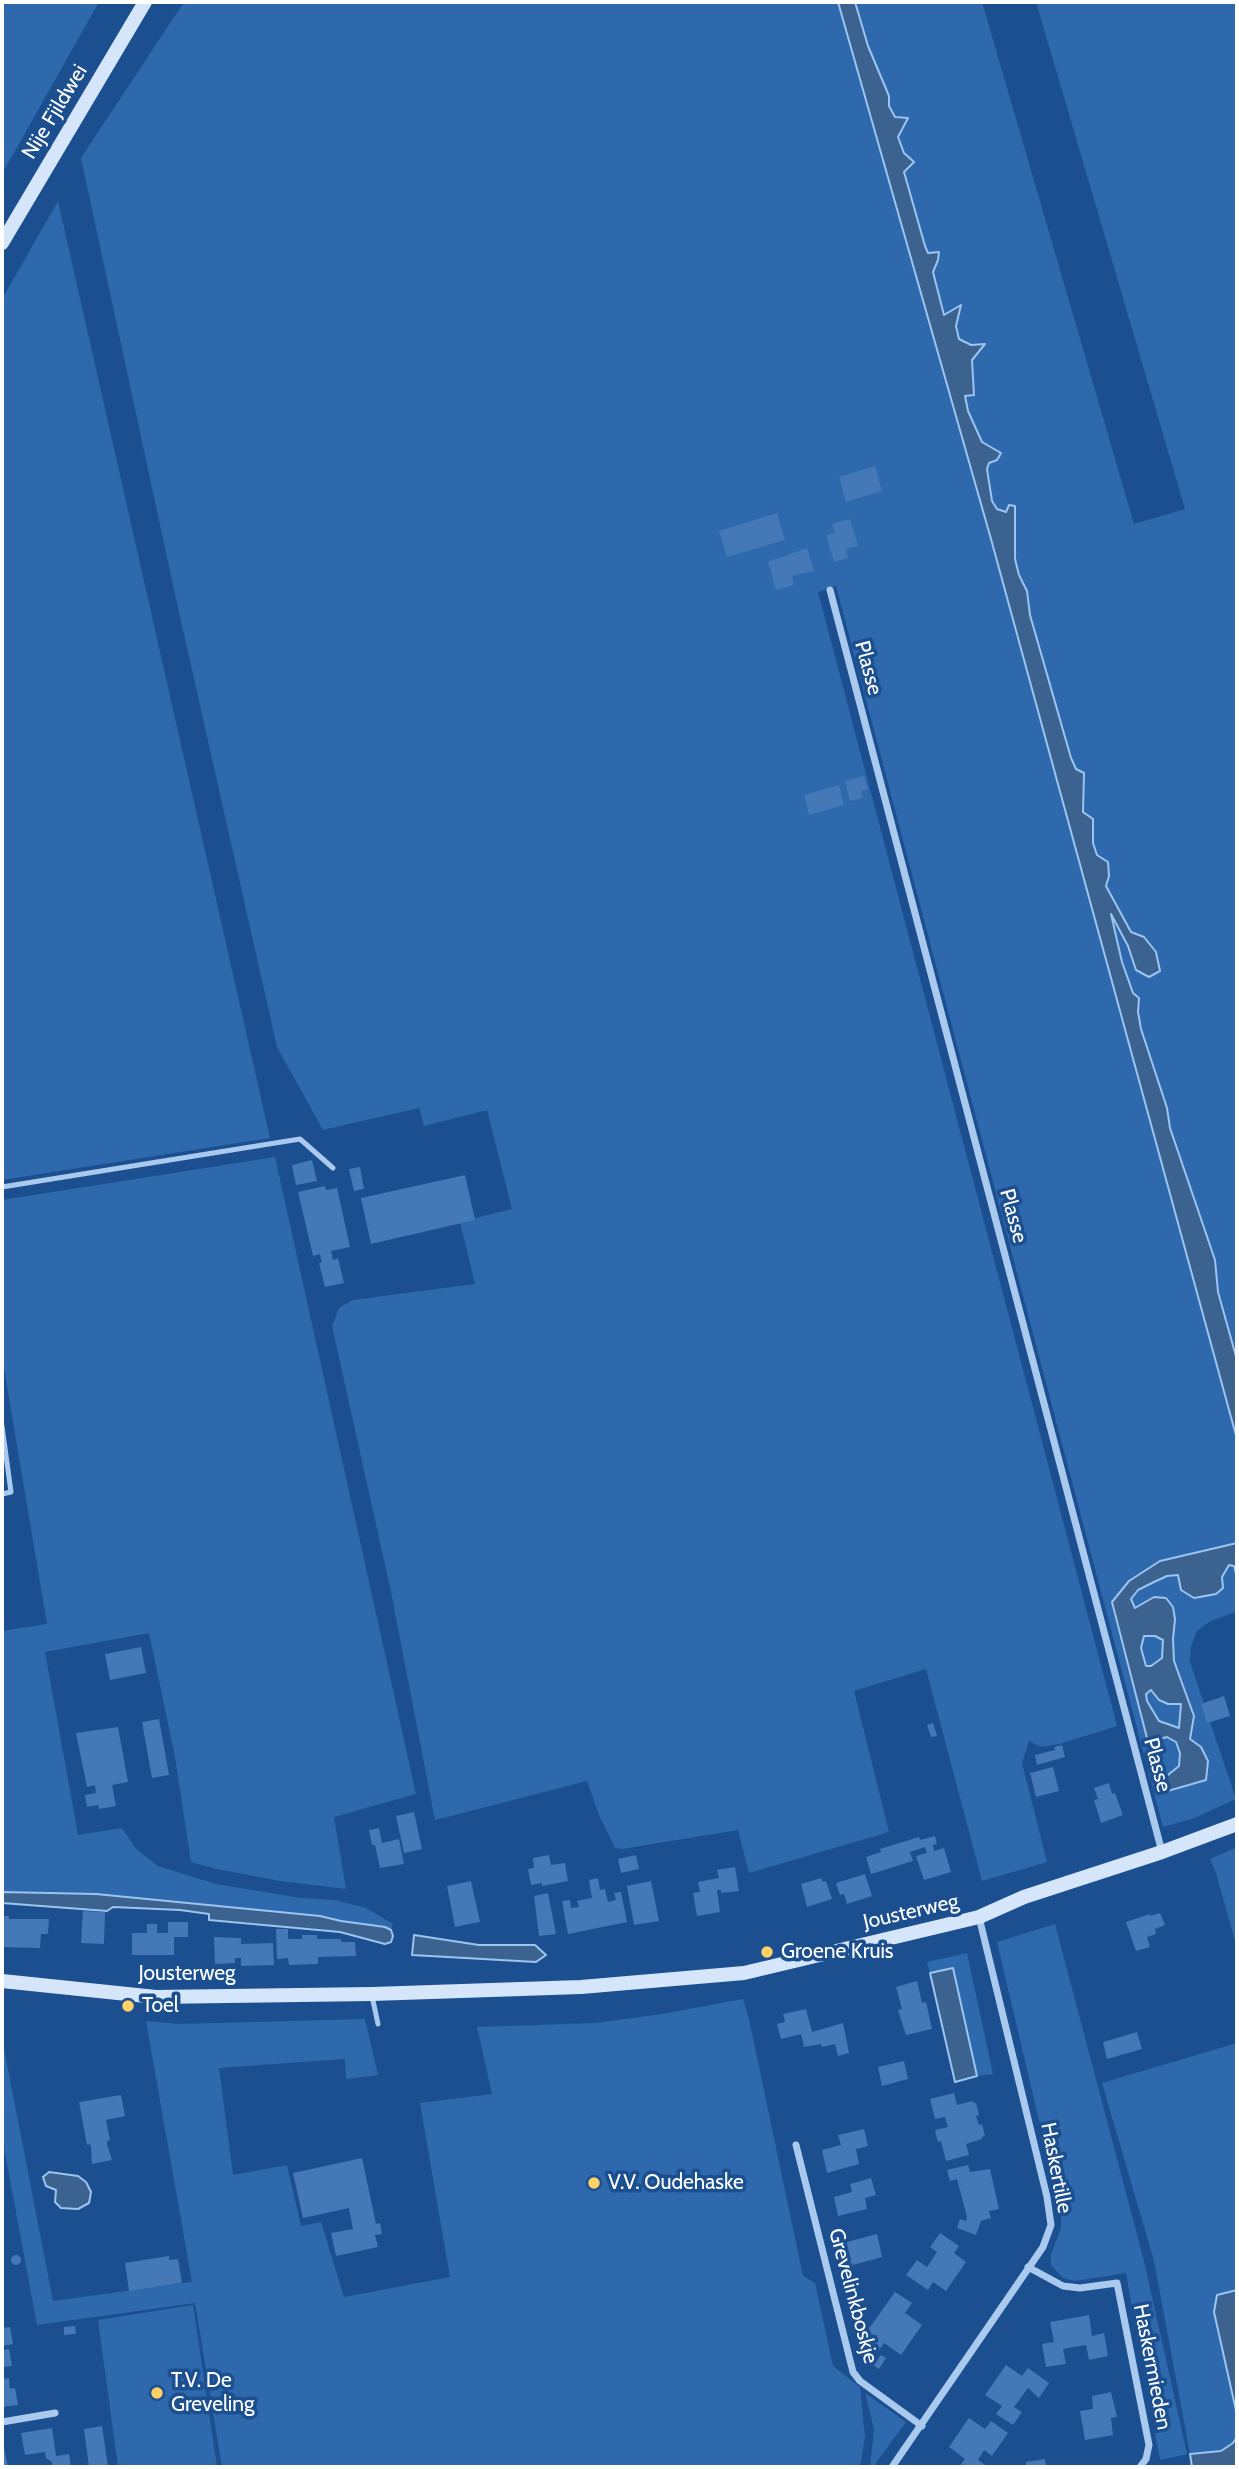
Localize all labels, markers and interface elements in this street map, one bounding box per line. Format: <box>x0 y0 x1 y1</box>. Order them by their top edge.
street label: Nije Fjildwei <box>17 60 93 164</box>
street label: Plasse <box>849 638 887 698</box>
street label: Plasse <box>994 1186 1032 1246</box>
street label: Plasse <box>1138 1735 1176 1795</box>
street label: Jousterweg <box>861 1889 961 1935</box>
place label: Groene Kruis <box>781 1939 894 1965</box>
marker: Groene Kruis <box>759 1944 775 1960</box>
street label: Jousterweg <box>138 1961 236 1987</box>
place label: Toel <box>142 1993 179 2019</box>
marker: Toel <box>120 1998 136 2014</box>
street label: Haskertille <box>1035 2121 1077 2215</box>
place label: V.V. Oudehaske <box>608 2170 744 2196</box>
marker: V.V. Oudehaske <box>586 2175 602 2191</box>
street label: Grevelinkboskje <box>823 2226 883 2366</box>
street label: Haskermieden <box>1127 2302 1177 2432</box>
place label: T.V. De Greveling <box>171 2368 255 2418</box>
marker: T.V. De Greveling <box>149 2385 165 2401</box>

